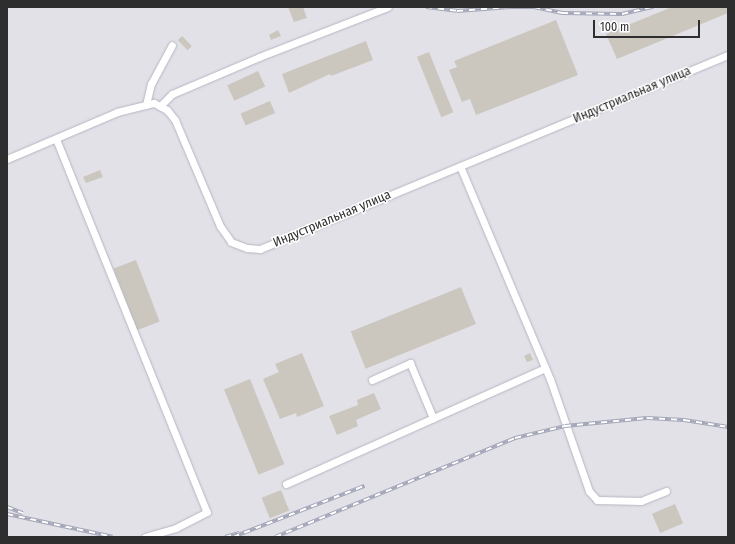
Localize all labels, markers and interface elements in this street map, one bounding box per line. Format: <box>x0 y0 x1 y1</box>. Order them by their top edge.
scale bar <box>595 12 702 38</box>
text: 100 m <box>600 20 629 34</box>
street label: Индустриальная улица <box>571 63 693 127</box>
street label: Индустриальная улица <box>271 187 393 251</box>

